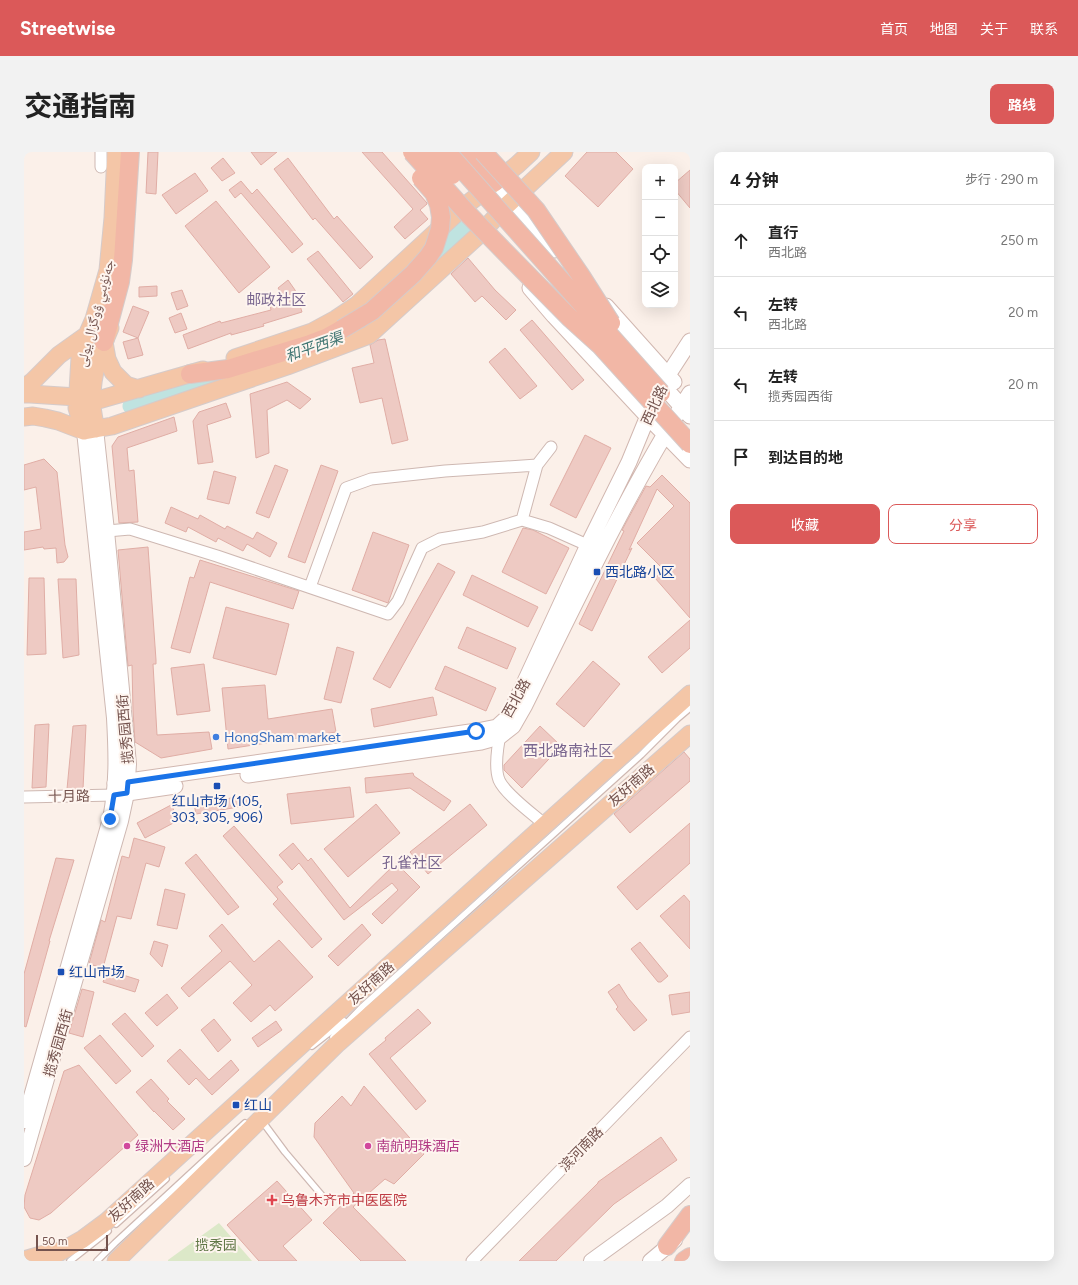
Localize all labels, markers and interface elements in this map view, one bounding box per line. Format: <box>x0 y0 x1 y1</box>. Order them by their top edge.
text: Streetwise <box>20 17 115 40</box>
text: 首页 <box>880 21 908 38</box>
text: 地图 <box>930 21 958 38</box>
text: 关于 <box>980 21 1008 38</box>
text: 联系 <box>1030 21 1058 38</box>
button: 路线 <box>990 84 1054 124</box>
text: 交通指南 <box>24 89 136 123</box>
map controls <box>642 164 678 308</box>
button: + <box>642 164 678 200</box>
text: 4 分钟 <box>730 170 779 190</box>
text: 步行 · 290 m <box>965 172 1038 187</box>
button: − <box>642 200 678 236</box>
text: 直行 <box>768 224 798 242</box>
icon: ahead <box>730 230 752 252</box>
text: 250 m <box>1001 233 1038 248</box>
button: locate <box>642 236 678 272</box>
text: 西北路 <box>768 245 807 260</box>
street label: جەنۇبىي ۋوگزال يولى <box>73 258 120 369</box>
button: layers <box>642 272 678 308</box>
district label: 邮政社区 <box>246 291 306 309</box>
text: 左转 <box>768 296 798 314</box>
icon: left <box>730 302 752 324</box>
text: 20 m <box>1008 305 1038 320</box>
text: 西北路 <box>768 317 807 332</box>
water label: 和平西渠 <box>283 328 347 366</box>
text: 左转 <box>768 368 798 386</box>
icon: left <box>730 374 752 396</box>
text: 20 m <box>1008 377 1038 392</box>
street label: 西北路 <box>638 383 671 428</box>
text: 揽秀园西街 <box>768 389 833 404</box>
icon: arrive <box>730 446 752 468</box>
text: 到达目的地 <box>768 449 843 467</box>
button: 收藏 <box>730 504 880 544</box>
button: 分享 <box>888 504 1038 544</box>
place label: 西北路小区 <box>605 564 675 581</box>
marker: 西北路小区 <box>592 567 602 577</box>
street label: 西北路 <box>499 676 534 721</box>
street label: 揽秀园西街 <box>114 693 137 765</box>
route start <box>467 722 485 740</box>
place label: HongSham market <box>224 729 341 746</box>
marker: HongSham market <box>211 732 221 742</box>
district label: 西北路南社区 <box>523 742 613 760</box>
street label: 友好南路 <box>605 761 658 810</box>
marker: 红山市场 (105, 303, 305, 906) <box>212 781 222 791</box>
street label: 十月路 <box>48 788 90 805</box>
place label: 红山市场 (105, 303, 305, 906) <box>171 793 263 826</box>
route end <box>101 810 119 828</box>
district label: 孔雀社区 <box>382 854 442 872</box>
street label: 友好南路 <box>345 958 398 1008</box>
place label: 红山市场 <box>69 964 125 981</box>
marker: 红山市场 <box>56 967 66 977</box>
street label: 揽秀园西街 <box>41 1007 76 1079</box>
place label: 红山 <box>244 1097 272 1114</box>
marker: 红山 <box>231 1100 241 1110</box>
street label: 滨河南路 <box>556 1123 607 1175</box>
place label: 绿洲大酒店 <box>135 1138 205 1155</box>
place label: 南航明珠酒店 <box>376 1138 460 1155</box>
marker: 绿洲大酒店 <box>122 1141 132 1151</box>
marker: 南航明珠酒店 <box>363 1141 373 1151</box>
street label: 友好南路 <box>105 1175 158 1225</box>
place label: 乌鲁木齐市中医医院 <box>281 1192 407 1209</box>
marker: 乌鲁木齐市中医医院 <box>266 1194 278 1206</box>
scale bar <box>36 1233 108 1252</box>
text: 50 m <box>42 1235 67 1248</box>
park label: 揽秀园 <box>195 1237 237 1254</box>

